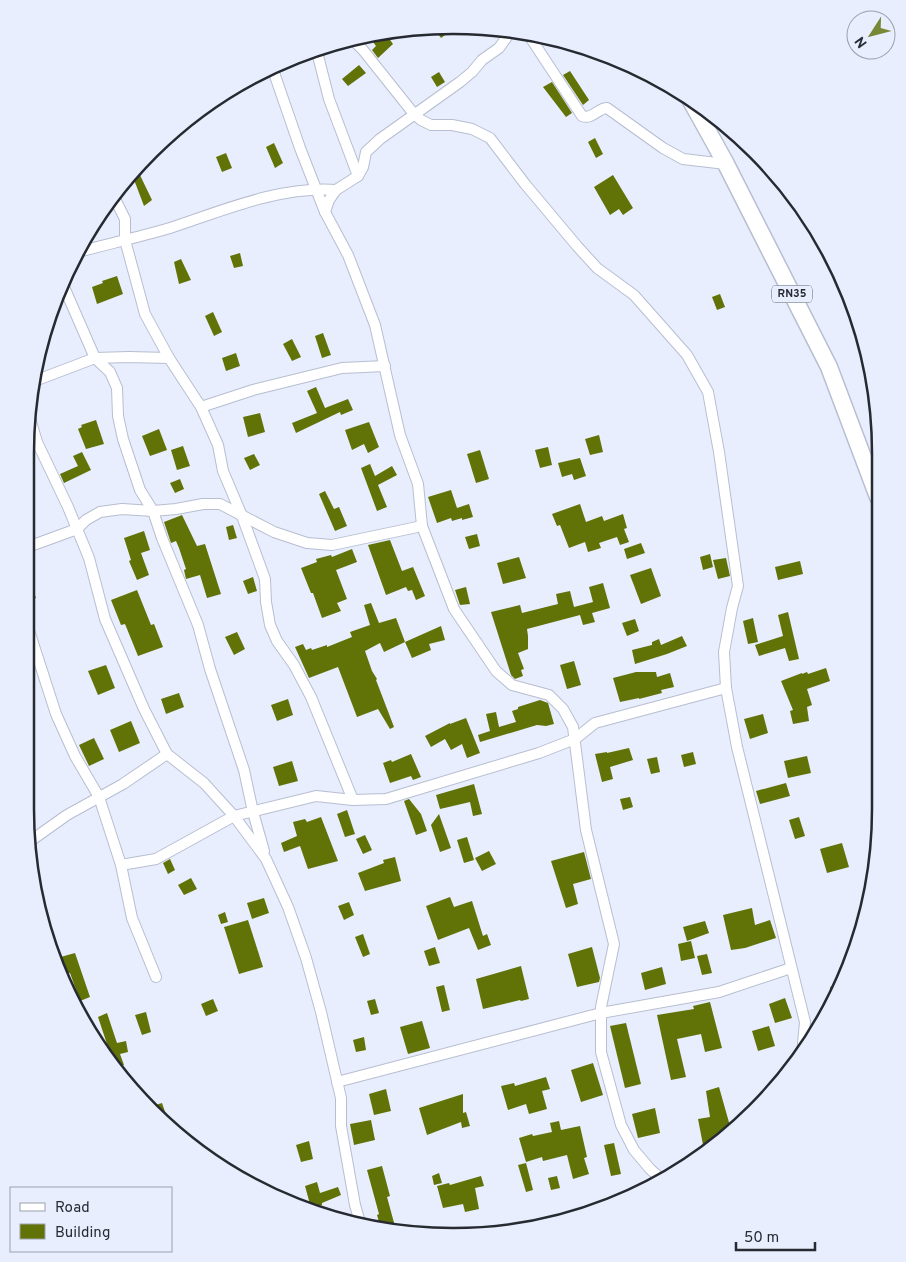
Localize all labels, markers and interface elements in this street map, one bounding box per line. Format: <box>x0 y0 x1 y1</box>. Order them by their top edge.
north arrow <box>846 10 896 60</box>
text: N <box>852 33 872 51</box>
road number: RN35 <box>772 286 812 302</box>
legend <box>10 1187 172 1252</box>
text: Road <box>55 1199 90 1218</box>
scale bar <box>736 1220 815 1252</box>
text: Building <box>55 1224 110 1243</box>
text: 50 m <box>744 1229 779 1248</box>

